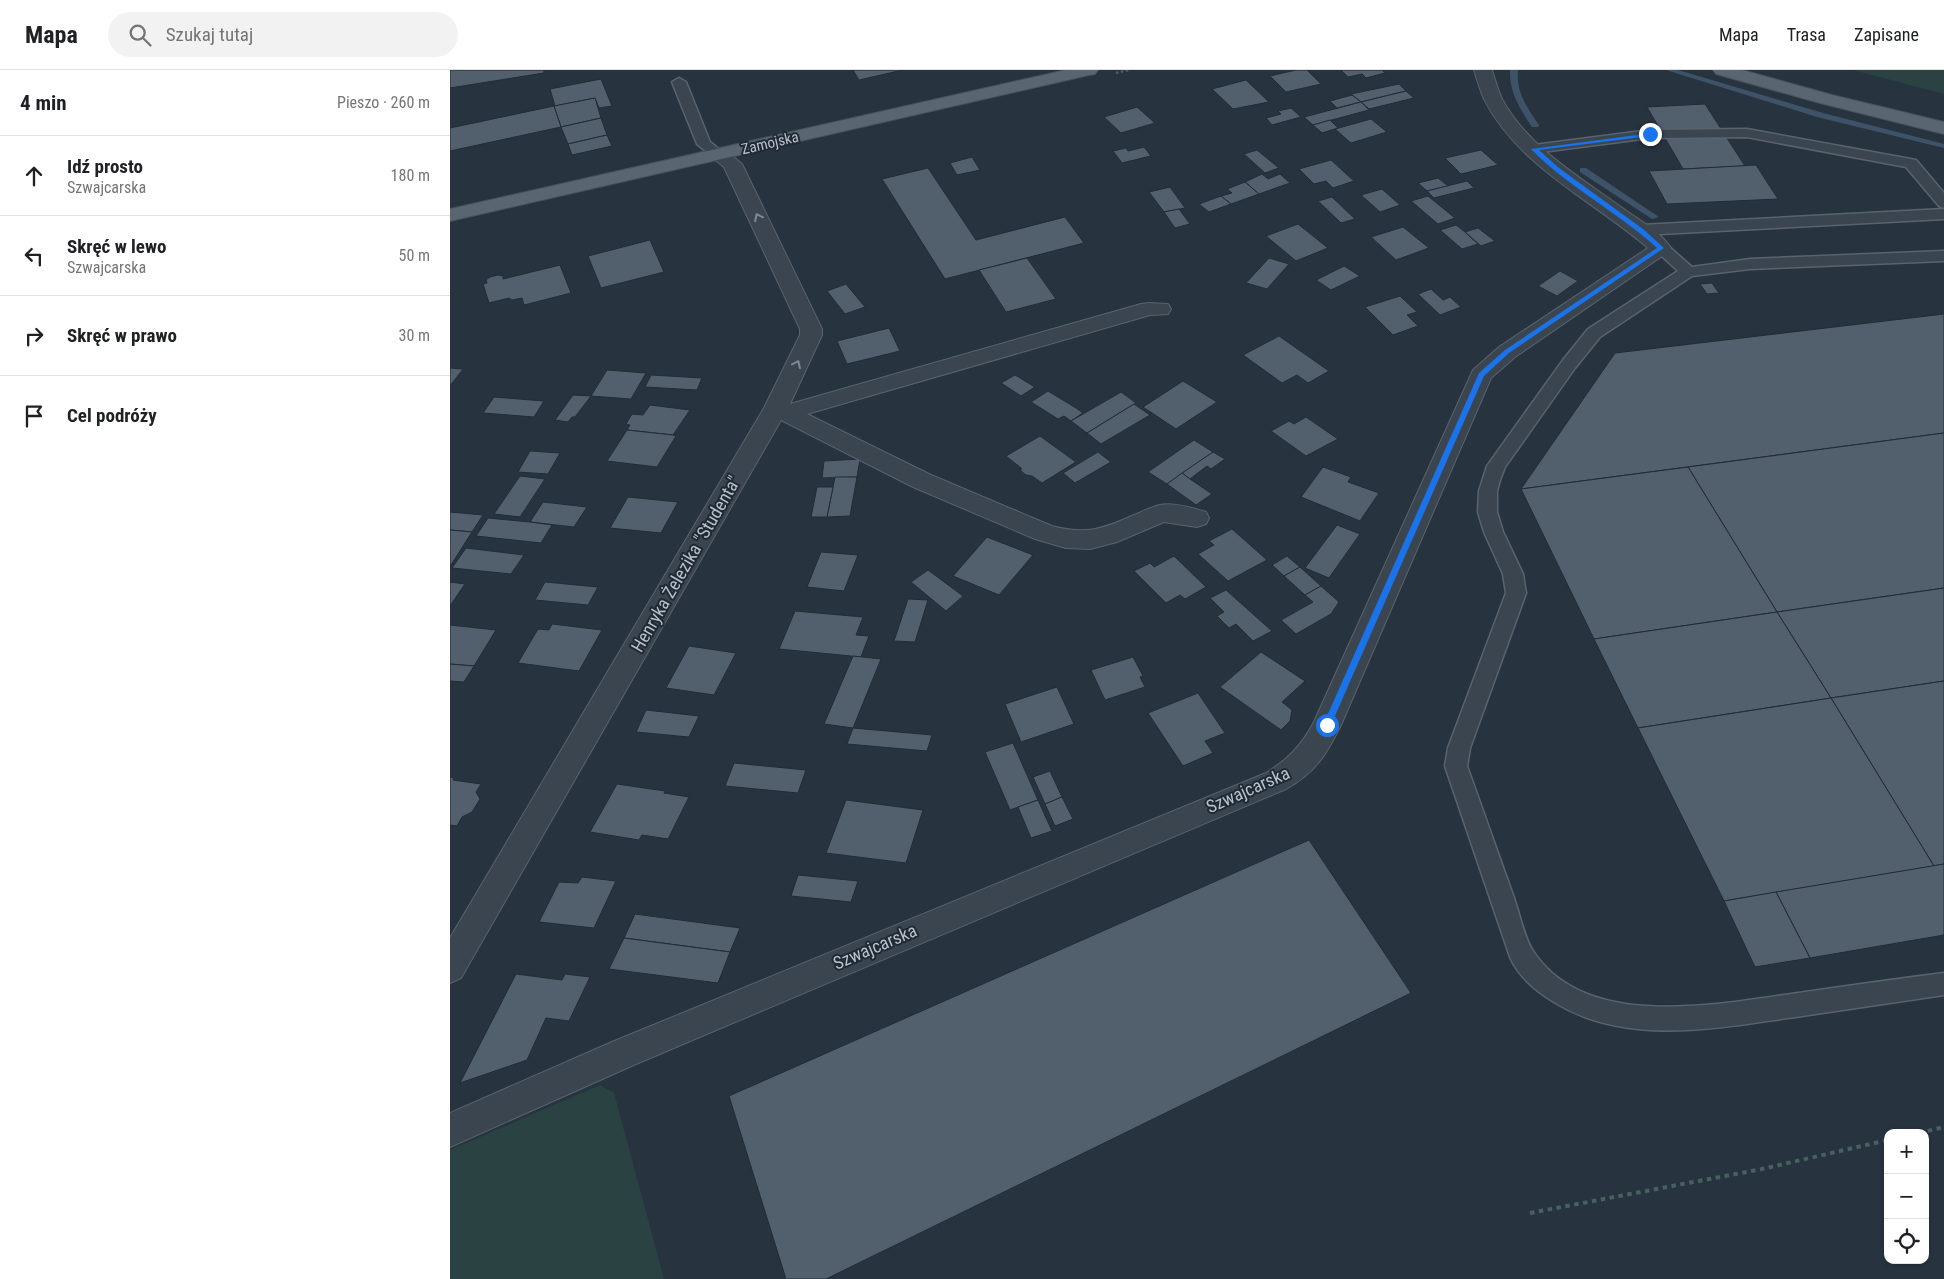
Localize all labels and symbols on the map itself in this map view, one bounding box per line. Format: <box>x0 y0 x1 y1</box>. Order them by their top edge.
route end <box>1639 123 1662 146</box>
street label: Zamojska <box>740 128 800 158</box>
one-way arrow <box>753 213 764 222</box>
one-way arrow <box>791 361 801 370</box>
street label: Henryka Żelezika "Studenta" <box>627 472 745 656</box>
route start <box>1316 714 1339 737</box>
street label: Szwajcarska <box>1203 762 1293 817</box>
street label: Szwajcarska <box>830 919 920 974</box>

